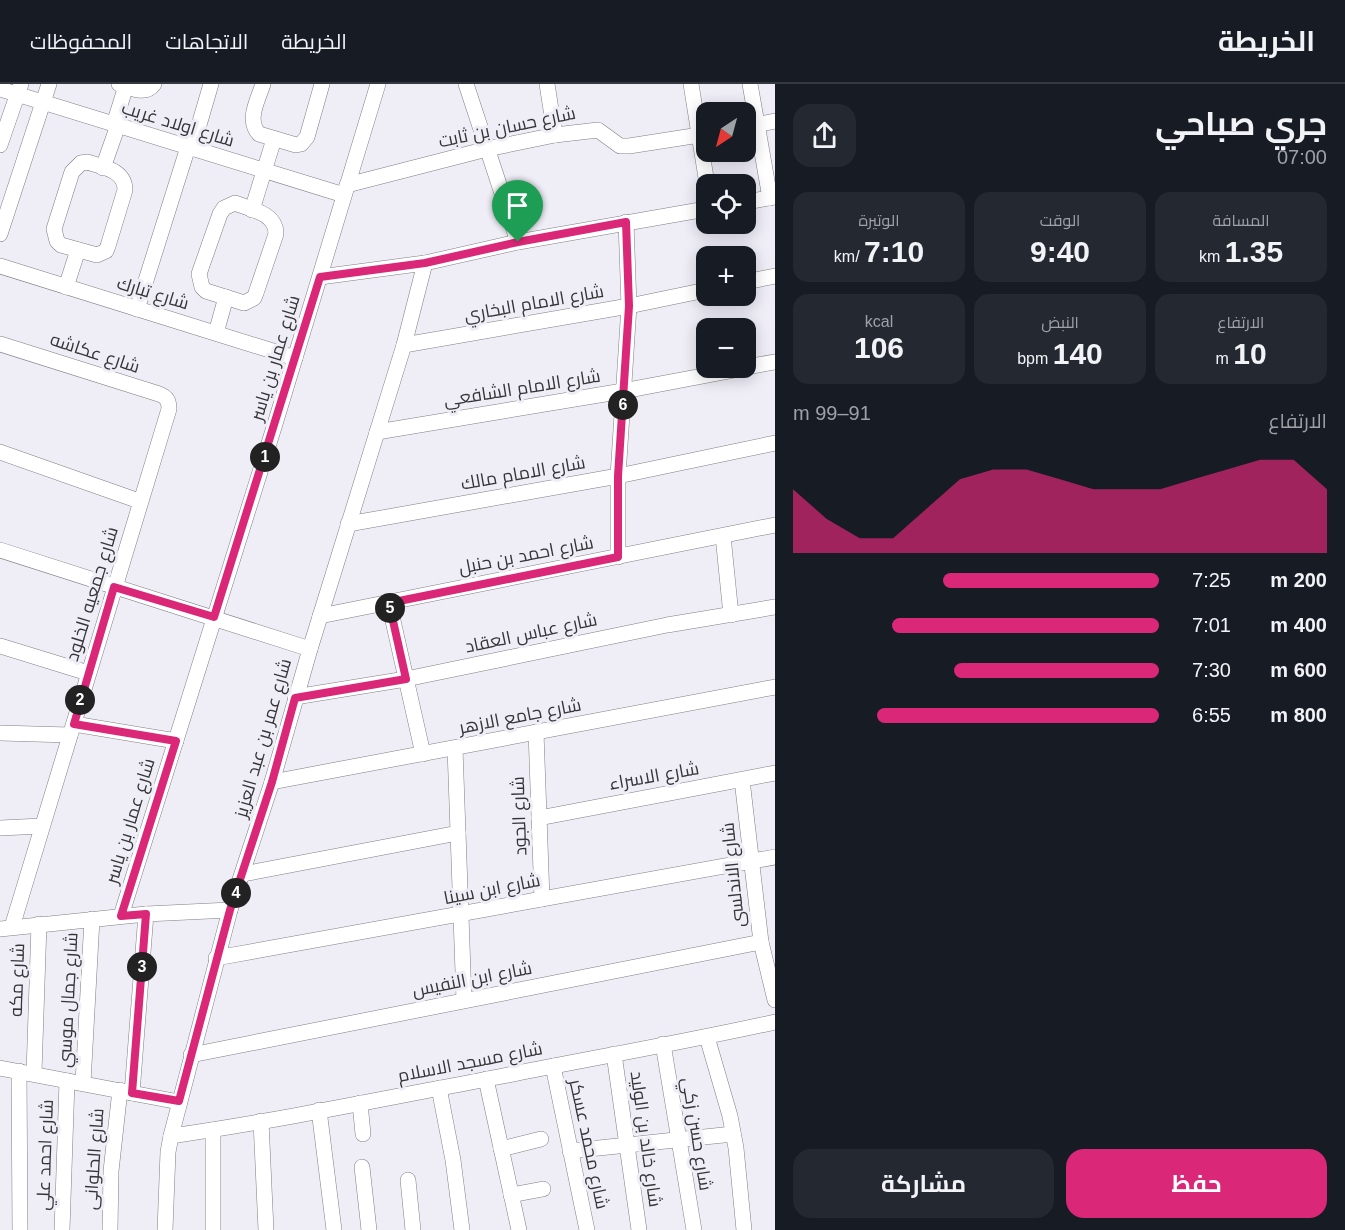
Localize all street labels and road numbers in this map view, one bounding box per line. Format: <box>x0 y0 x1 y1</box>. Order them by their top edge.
street label: شارع اولاد غريب <box>119 97 237 153</box>
street label: شارع حسان بن ثابت <box>437 103 578 153</box>
street label: شارع تبارك <box>114 273 191 315</box>
street label: شارع الامام البخاري <box>463 281 606 329</box>
street label: شارع عمار بن ياسر <box>246 293 306 425</box>
street label: شارع عكاشه <box>47 329 142 379</box>
street label: شارع الامام الشافعي <box>442 366 602 414</box>
street label: شارع الامام مالك <box>459 452 587 496</box>
street label: شارع جمعيه الخلود <box>62 524 124 664</box>
street label: شارع احمد بن حنبل <box>457 532 596 580</box>
street label: شارع عباس العقاد <box>463 609 599 659</box>
street label: شارع عمر بن عبد العزيز <box>230 656 297 821</box>
street label: شارع جامع الازهر <box>456 694 583 740</box>
street label: شارع عمار بن ياسر <box>101 756 161 888</box>
street label: شارع الاسراء <box>607 758 701 796</box>
street label: شارع الجود <box>508 776 532 856</box>
street label: شارع الاندلسى <box>718 821 750 928</box>
street label: شارع ابن سينا <box>442 870 542 910</box>
street label: شارع جمال موسي <box>54 932 85 1068</box>
street label: شارع مكه <box>6 943 30 1017</box>
street label: شارع ابن النفيس <box>410 958 534 1002</box>
street label: شارع مسجد الاسلام <box>396 1038 544 1088</box>
street label: شارع خالد بن الوليد <box>625 1070 665 1209</box>
street label: شارع محمد عسكر <box>563 1076 613 1211</box>
street label: شارع حسن زكي <box>674 1076 716 1193</box>
street label: شارع احمد علي <box>33 1099 61 1211</box>
street label: شارع الحلوانى <box>80 1107 110 1211</box>

